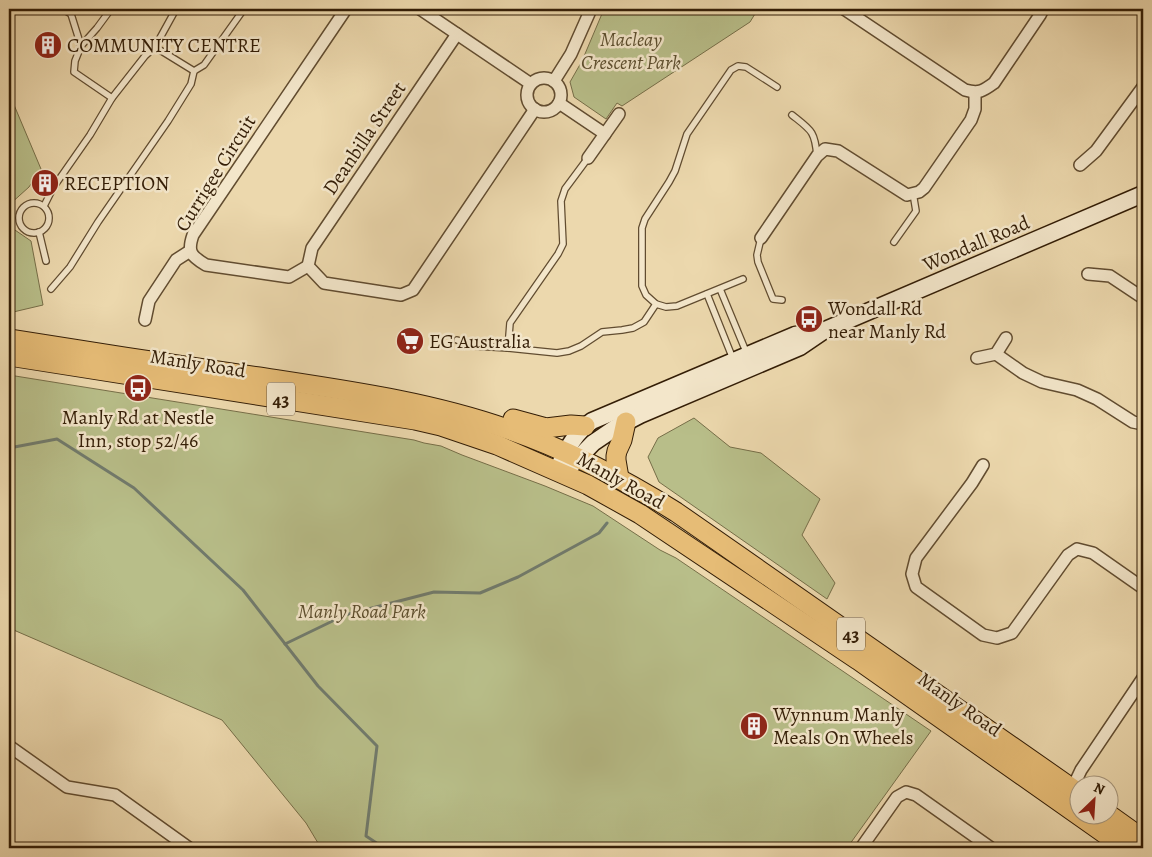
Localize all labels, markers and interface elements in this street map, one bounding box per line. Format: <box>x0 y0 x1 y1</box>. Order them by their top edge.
park label: Macleay Crescent Park <box>581 26 681 76</box>
building icon: COMMUNITY CENTRE <box>33 30 63 60</box>
place label: COMMUNITY CENTRE <box>67 32 261 59</box>
street label: Deanbilla Street <box>317 76 413 200</box>
street label: Currigee Circuit <box>169 109 262 237</box>
building icon: RECEPTION <box>30 168 60 198</box>
place label: RECEPTION <box>64 170 169 197</box>
street label: Wondall Road <box>918 209 1034 278</box>
place label: Wondall Rd near Manly Rd <box>827 295 946 345</box>
bus stop icon: Wondall Rd near Manly Rd <box>794 304 824 334</box>
supermarket icon: EG Australia <box>395 326 425 356</box>
place label: EG Australia <box>429 328 532 355</box>
street label: Manly Road <box>148 343 248 384</box>
bus stop icon: Manly Rd at Nestle Inn, stop 52/46 <box>123 373 153 403</box>
road number: 43 <box>267 382 295 416</box>
place label: Manly Rd at Nestle Inn, stop 52/46 <box>62 404 214 454</box>
street label: Manly Road <box>572 445 670 516</box>
park label: Manly Road Park <box>298 598 426 625</box>
road number: 43 <box>837 618 865 650</box>
street label: Manly Road <box>912 666 1007 743</box>
place label: Wynnum Manly Meals On Wheels <box>772 701 913 751</box>
building icon: Wynnum Manly Meals On Wheels <box>739 711 769 741</box>
north arrow <box>1070 774 1120 824</box>
text: N <box>1091 778 1108 799</box>

